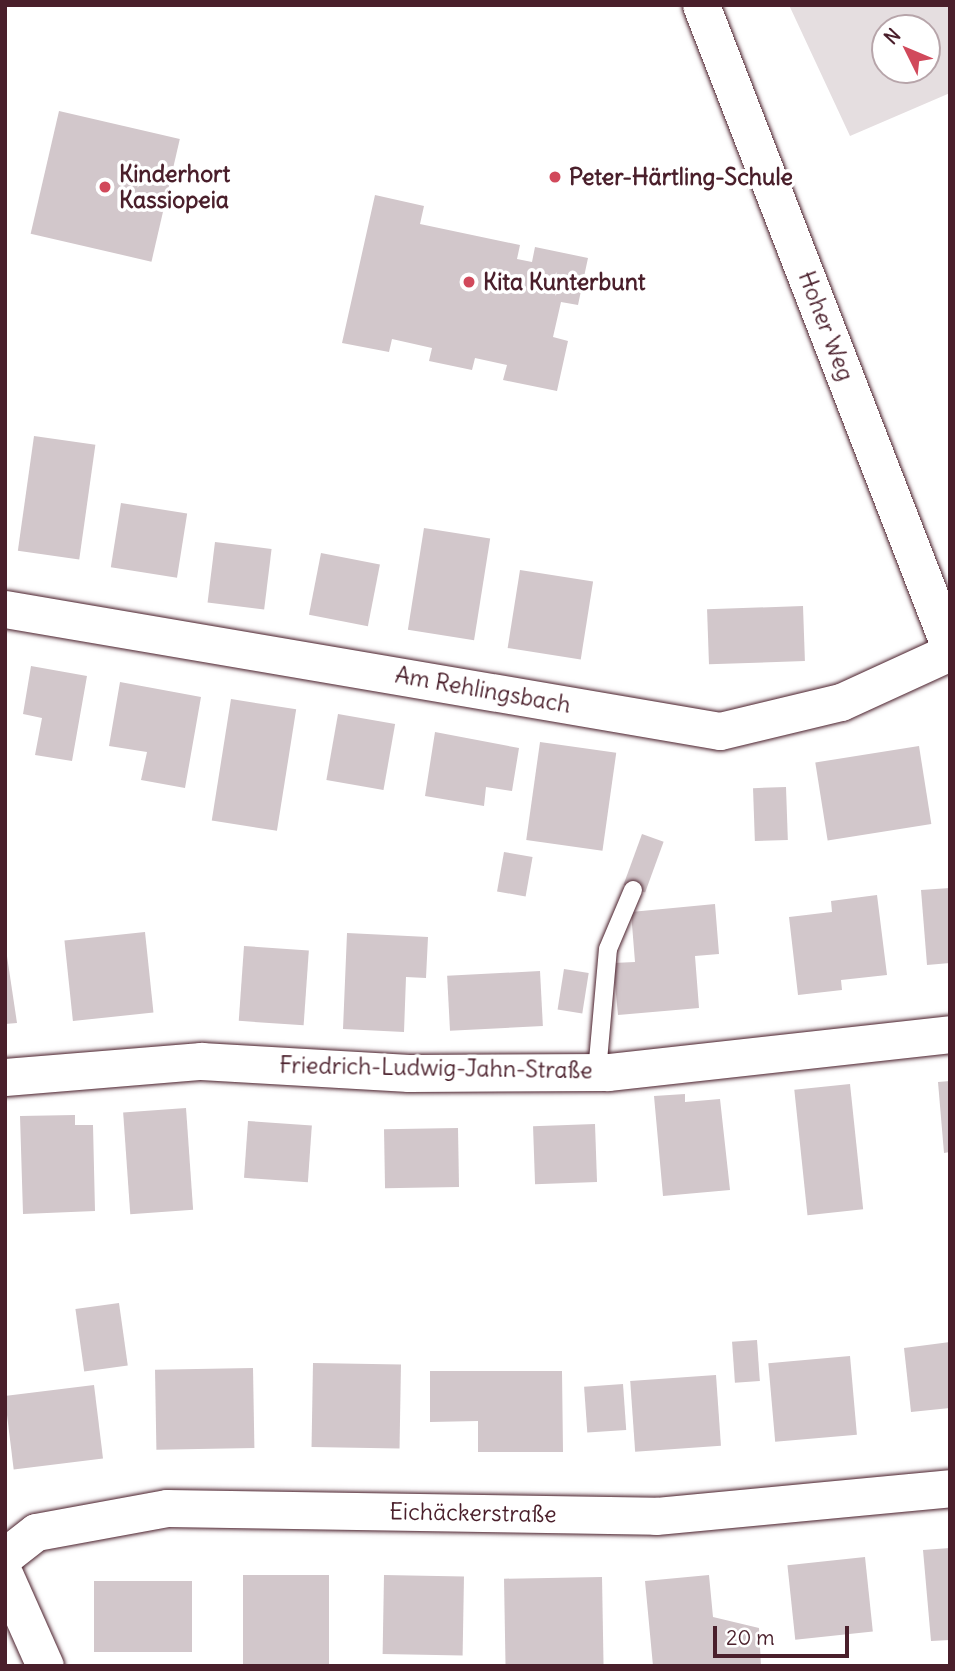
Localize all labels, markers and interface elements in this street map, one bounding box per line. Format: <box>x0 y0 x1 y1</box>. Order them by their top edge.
north arrow <box>871 14 941 84</box>
text: N <box>879 23 905 49</box>
place label: Kinderhort Kassiopeia <box>119 160 230 214</box>
place label: Peter-Härtling-Schule <box>569 163 793 191</box>
marker: Peter-Härtling-Schule <box>547 169 563 185</box>
marker: Kinderhort Kassiopeia <box>97 179 113 195</box>
street label: Hoher Weg <box>792 267 860 385</box>
place label: Kita Kunterbunt <box>483 268 645 296</box>
marker: Kita Kunterbunt <box>461 274 477 290</box>
street label: Am Rehlingsbach <box>393 661 573 719</box>
street label: Friedrich-Ludwig-Jahn-Straße <box>279 1051 593 1085</box>
street label: Eichäckerstraße <box>389 1498 557 1528</box>
scale bar <box>717 1612 853 1656</box>
text: 20 m <box>726 1624 775 1651</box>

